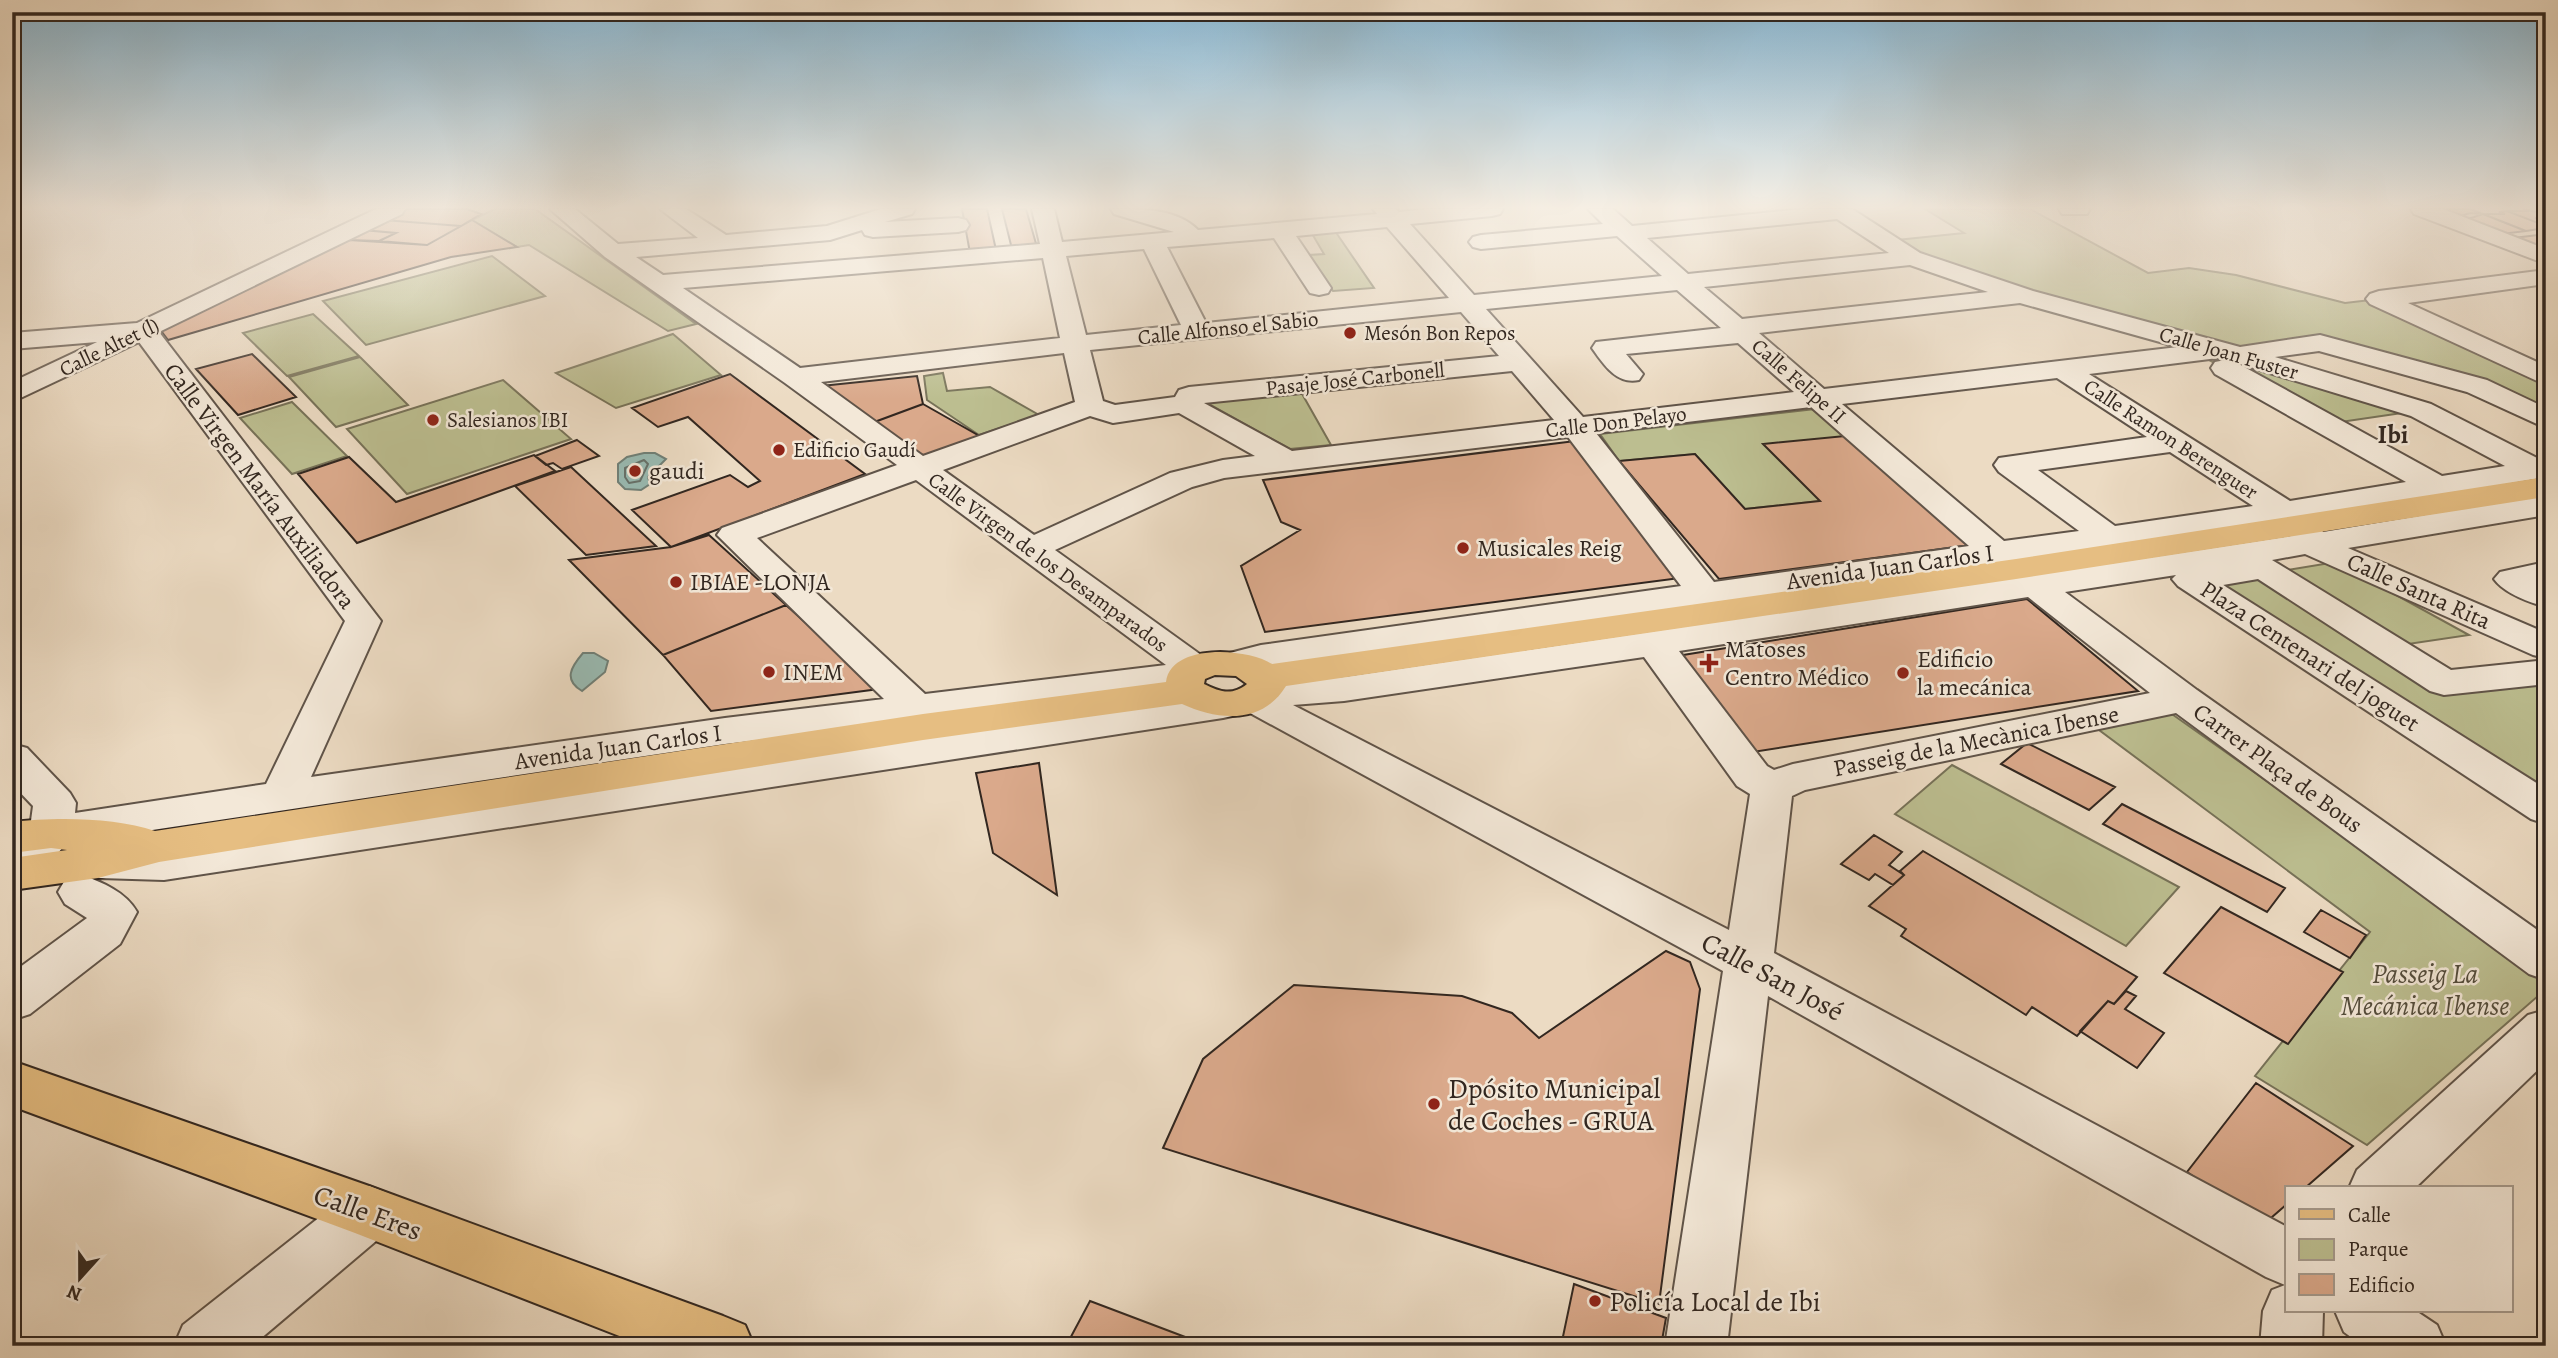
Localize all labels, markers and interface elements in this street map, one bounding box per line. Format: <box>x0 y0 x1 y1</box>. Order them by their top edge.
street label: Calle Alfonso el Sabio <box>1136 305 1320 351</box>
street label: Calle Altet (l) <box>54 311 164 383</box>
place label: Mesón Bon Repos <box>1364 319 1515 347</box>
street label: Calle Joan Fuster <box>2156 320 2302 386</box>
marker: Mesón Bon Repos <box>1342 325 1358 341</box>
street label: Calle Felipe II <box>1746 332 1852 430</box>
street label: Calle Virgen María Auxiliadora <box>157 356 364 616</box>
street label: Pasaje José Carbonell <box>1264 356 1446 402</box>
street label: Calle Ramon Berenguer <box>2079 372 2263 506</box>
street label: Calle Don Pelayo <box>1544 399 1688 445</box>
place label: Salesianos IBI <box>447 406 568 434</box>
marker: Salesianos IBI <box>425 412 441 428</box>
district label: Ibi <box>2378 417 2408 452</box>
place label: Edificio Gaudí <box>793 436 916 464</box>
marker: Edificio Gaudí <box>771 442 787 458</box>
place label: gaudi <box>649 455 705 487</box>
marker: gaudi <box>627 463 643 479</box>
street label: Calle Virgen de los Desamparados <box>923 465 1173 659</box>
place label: Musicales Reig <box>1477 532 1622 564</box>
street label: Avenida Juan Carlos I <box>1783 537 1996 598</box>
marker: Musicales Reig <box>1455 540 1471 556</box>
street label: Calle Santa Rita <box>2342 545 2497 637</box>
place label: IBIAE -LONJA <box>690 566 831 598</box>
street label: Plaza Centenari del joguet <box>2194 573 2426 739</box>
marker: IBIAE -LONJA <box>668 574 684 590</box>
place label: Matoses Centro Médico <box>1725 633 1869 693</box>
place label: Edificio la mecánica <box>1917 643 2032 703</box>
marker: Matoses Centro Médico <box>1699 653 1719 673</box>
place label: INEM <box>783 656 843 688</box>
marker: INEM <box>761 664 777 680</box>
marker: Edificio la mecánica <box>1895 665 1911 681</box>
street label: Carrer Plaça de Bous <box>2187 696 2369 840</box>
street label: Passeig de la Mecànica Ibense <box>1830 698 2122 784</box>
street label: Avenida Juan Carlos I <box>511 717 724 778</box>
street label: Calle San José <box>1695 923 1850 1030</box>
park label: Passeig La Mecánica Ibense <box>2341 955 2509 1025</box>
place label: Dpósito Municipal de Coches - GRUA <box>1448 1070 1660 1140</box>
marker: Dpósito Municipal de Coches - GRUA <box>1426 1096 1442 1112</box>
street label: Calle Eres <box>308 1176 427 1250</box>
legend <box>2285 1186 2512 1312</box>
text: Calle <box>2348 1201 2391 1229</box>
text: Parque <box>2348 1235 2408 1263</box>
north arrow <box>46 1242 116 1312</box>
text: Edificio <box>2348 1271 2415 1299</box>
text: N <box>63 1278 85 1308</box>
place label: Policía Local de Ibi <box>1609 1283 1821 1321</box>
marker: Policía Local de Ibi <box>1587 1293 1603 1309</box>

